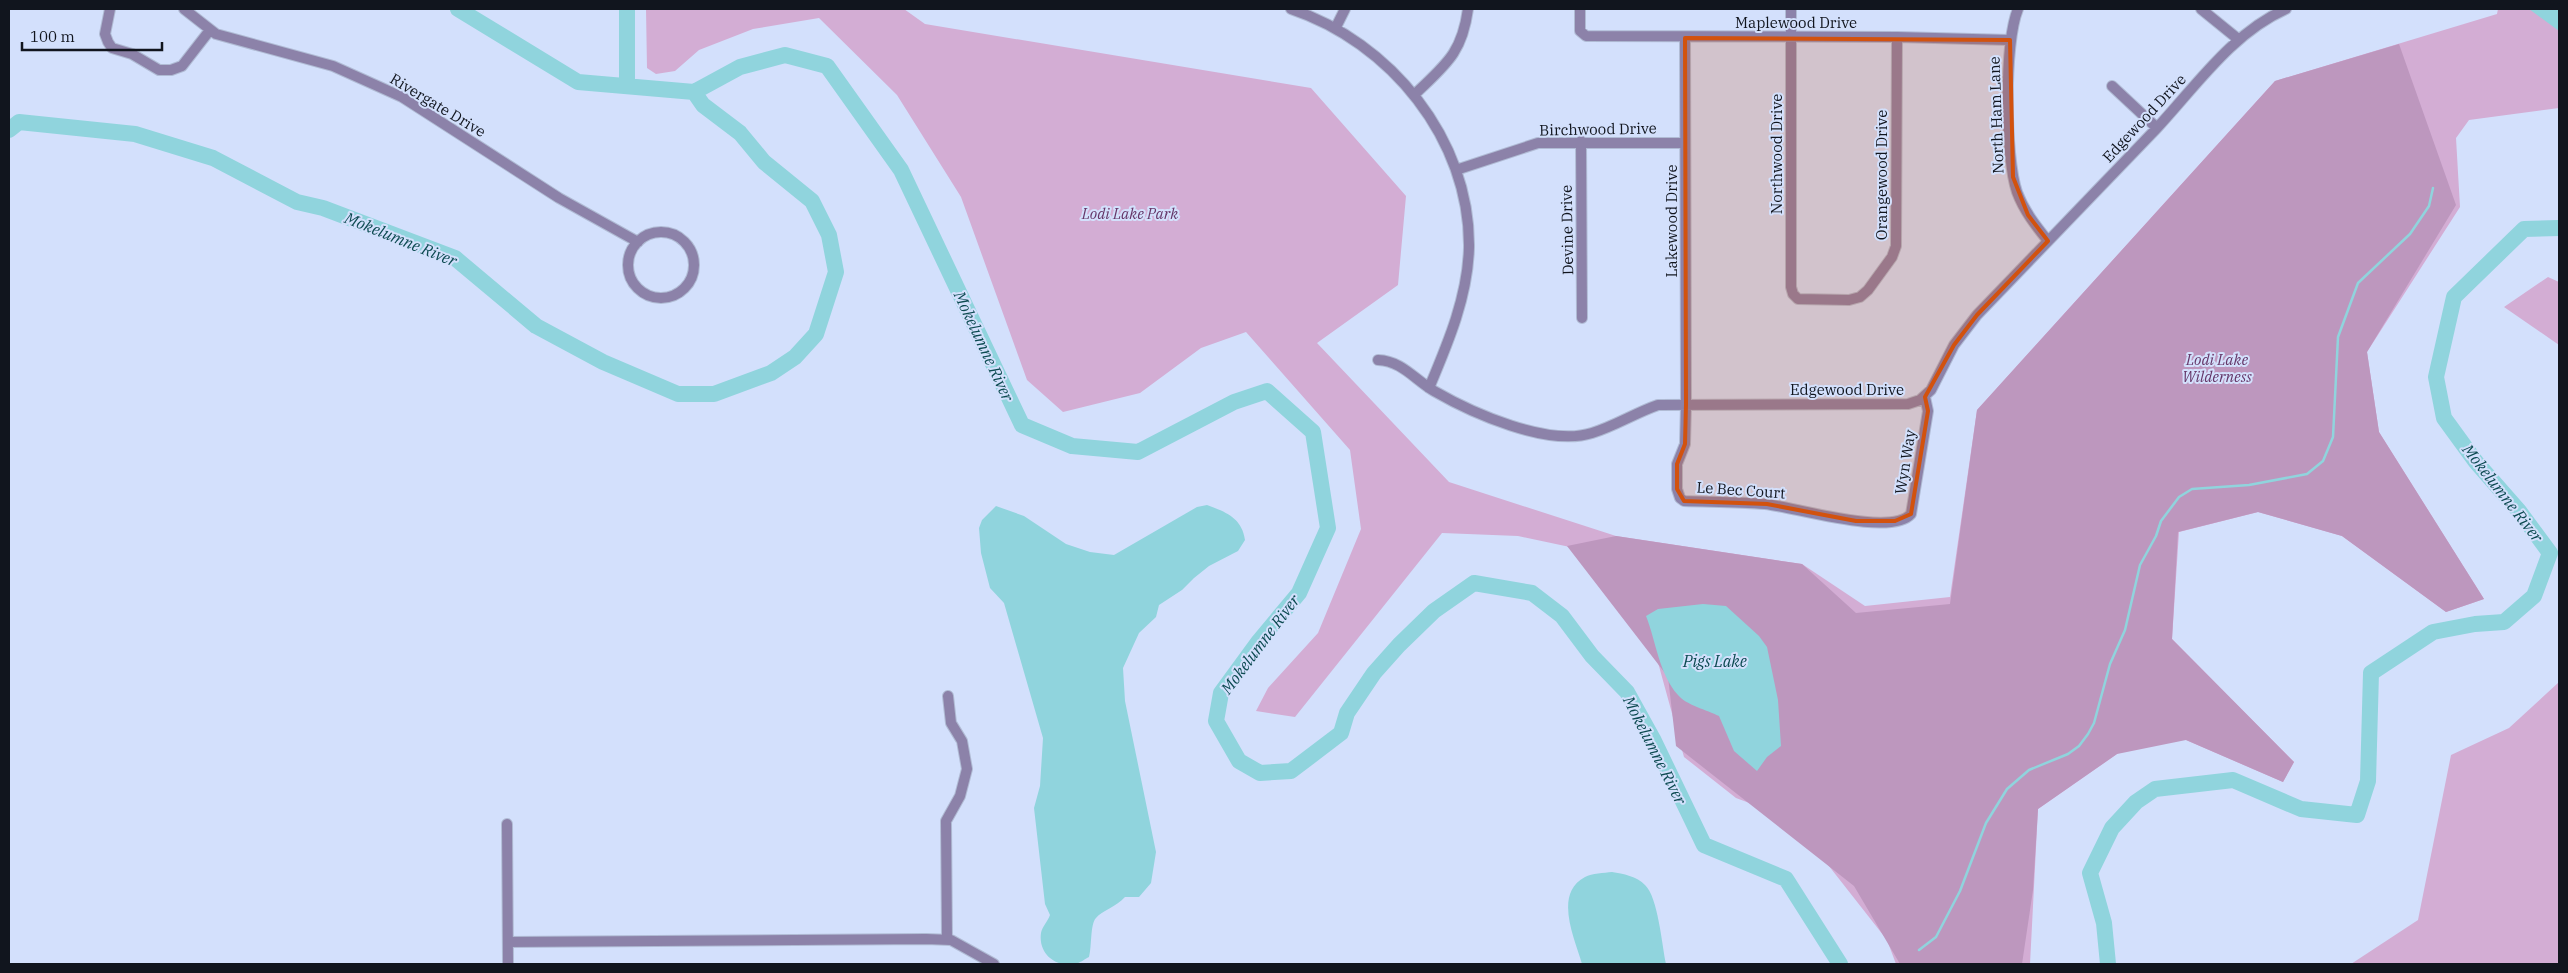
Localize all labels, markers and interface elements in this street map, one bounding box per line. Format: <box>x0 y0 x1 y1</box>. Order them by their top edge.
street label: Maplewood Drive <box>1735 13 1857 32</box>
scale bar <box>22 20 162 52</box>
text: 100 m <box>30 27 75 46</box>
street label: North Ham Lane <box>1984 56 2008 174</box>
street label: Rivergate Drive <box>387 69 489 141</box>
street label: Edgewood Drive <box>2098 70 2190 166</box>
street label: Northwood Drive <box>1767 94 1786 214</box>
street label: Orangewood Drive <box>1872 110 1891 240</box>
street label: Birchwood Drive <box>1539 118 1657 140</box>
street label: Lakewood Drive <box>1662 165 1681 277</box>
street label: Devine Drive <box>1557 185 1577 275</box>
park label: Lodi Lake Park <box>1081 204 1178 223</box>
water label: Mokelumne River <box>341 207 461 271</box>
water label: Mokelumne River <box>949 287 1019 405</box>
park label: Lodi Lake Wilderness <box>2182 350 2252 386</box>
street label: Edgewood Drive <box>1790 380 1904 399</box>
street label: Wyn Way <box>1891 428 1919 496</box>
water label: Mokelumne River <box>2458 439 2548 547</box>
street label: Le Bec Court <box>1696 477 1786 503</box>
water label: Mokelumne River <box>1216 590 1304 698</box>
water label: Pigs Lake <box>1682 651 1747 671</box>
water label: Mokelumne River <box>1619 692 1691 808</box>

